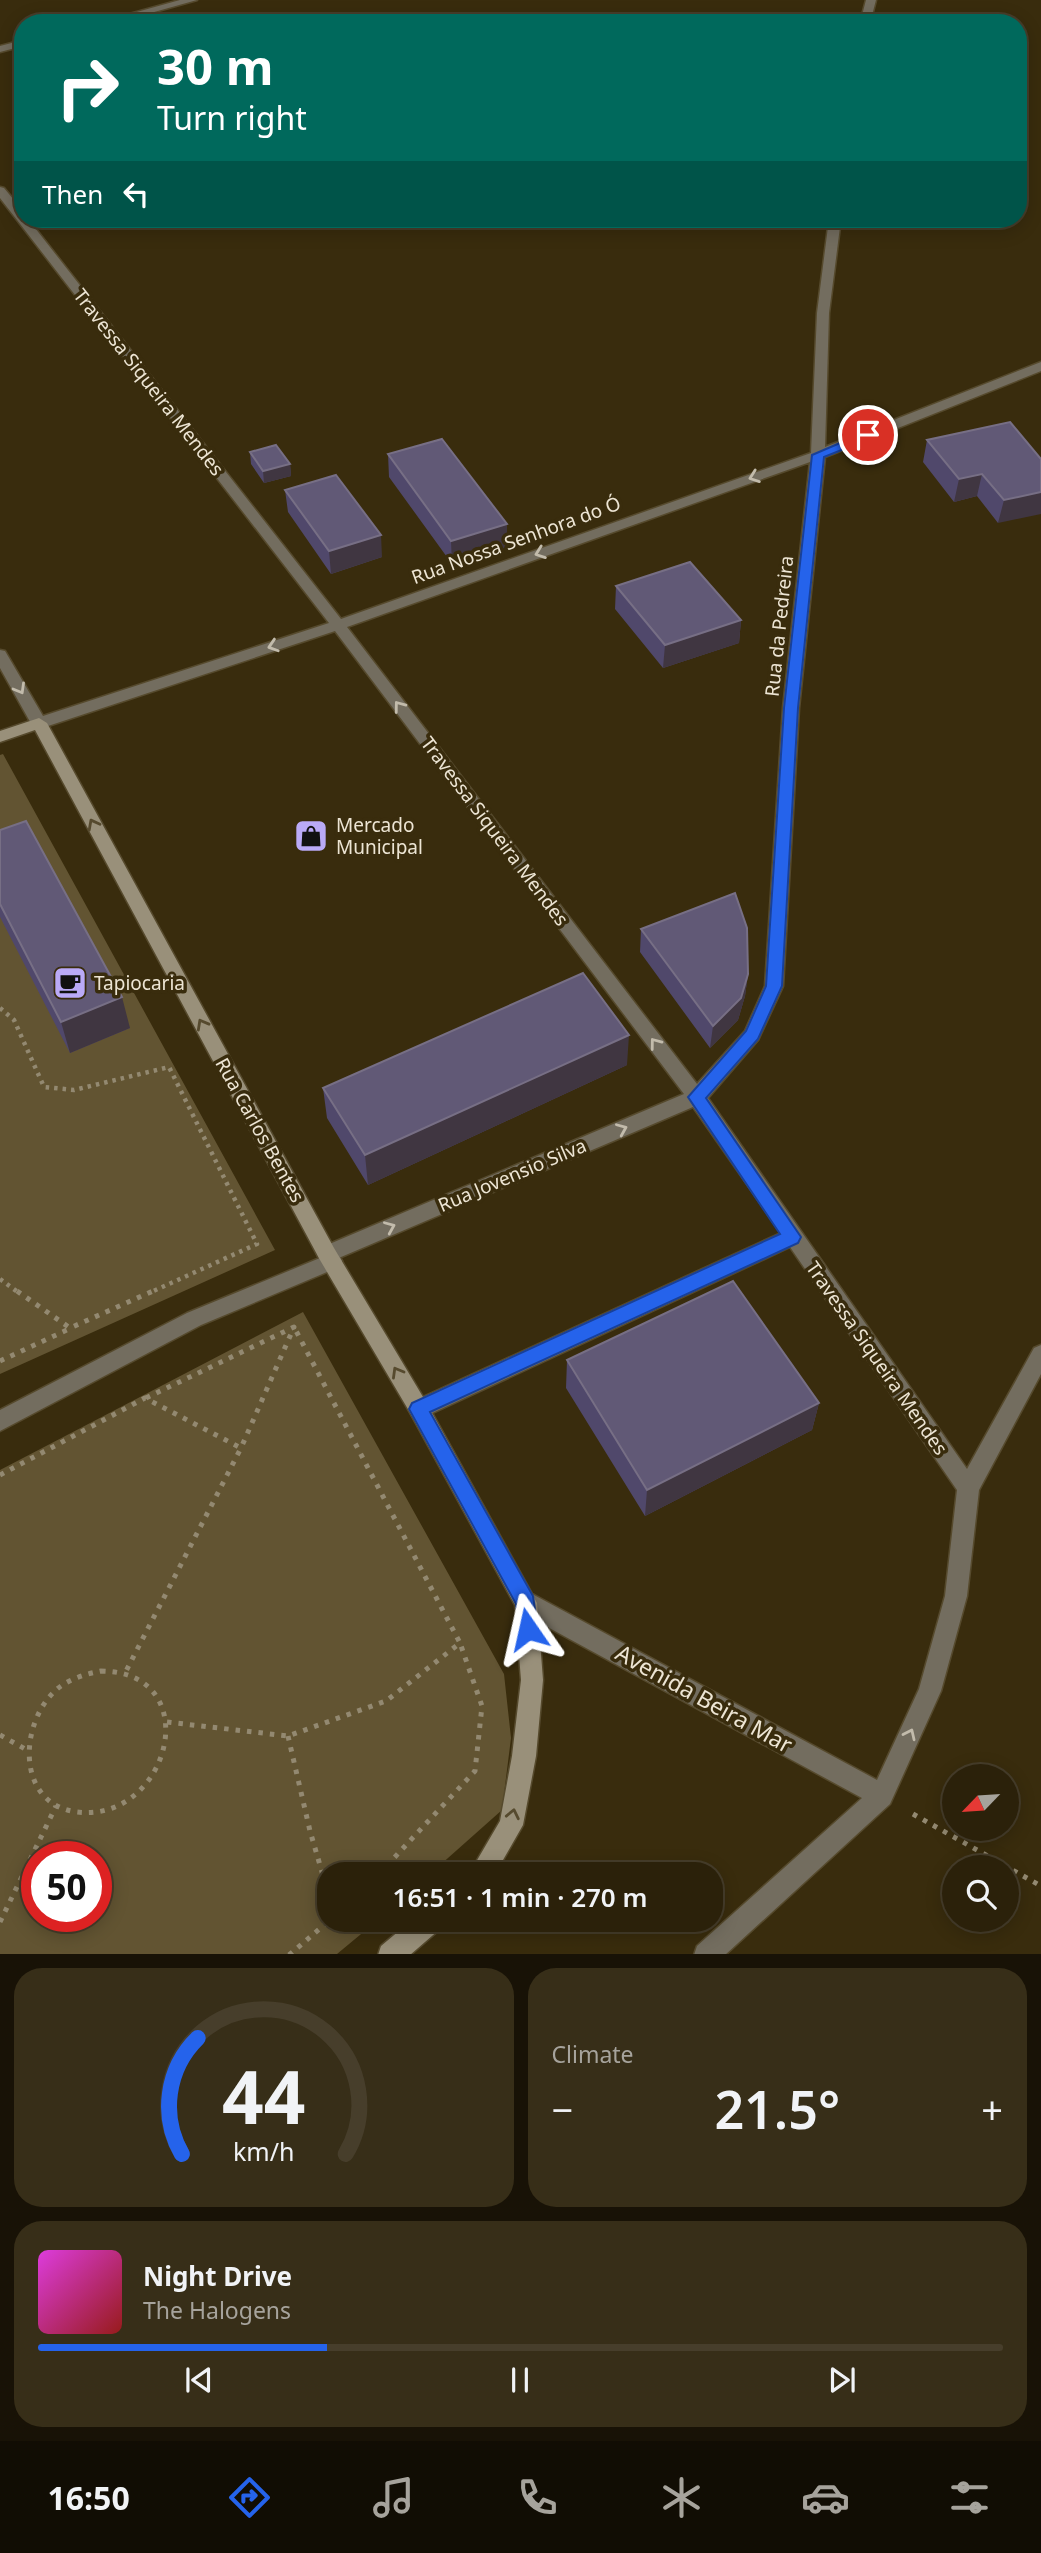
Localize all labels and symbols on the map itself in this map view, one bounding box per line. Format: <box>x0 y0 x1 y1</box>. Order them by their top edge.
street label: Travessa Siqueira Mendes <box>68 283 230 481</box>
pin <box>838 405 898 465</box>
one-way arrow <box>749 469 761 483</box>
street label: Rua Nossa Senhora do Ó <box>408 490 624 590</box>
one-way arrow <box>534 545 546 559</box>
street label: Rua da Pedreira <box>759 554 799 698</box>
one-way arrow <box>267 638 279 653</box>
one-way arrow <box>11 681 24 694</box>
one-way arrow <box>394 701 407 713</box>
street label: Travessa Siqueira Mendes <box>415 731 575 931</box>
place label: Mercado Municipal <box>336 812 423 860</box>
shop icon: Mercado Municipal <box>292 817 330 855</box>
one-way arrow <box>88 819 102 831</box>
cafe icon: Tapiocaria <box>51 964 89 1002</box>
place label: Tapiocaria <box>94 970 185 996</box>
one-way arrow <box>197 1019 210 1031</box>
one-way arrow <box>651 1038 664 1050</box>
street label: Rua Carlos Bentes <box>209 1053 311 1207</box>
one-way arrow <box>616 1123 628 1137</box>
street label: Rua Jovensio Silva <box>434 1132 590 1218</box>
one-way arrow <box>383 1221 396 1235</box>
street label: Travessa Siqueira Mendes <box>800 1256 954 1460</box>
one-way arrow <box>392 1367 405 1379</box>
position arrow <box>491 1592 565 1666</box>
street label: Avenida Beira Mar <box>610 1636 799 1760</box>
one-way arrow <box>902 1729 916 1741</box>
north arrow <box>942 1764 1018 1841</box>
one-way arrow <box>504 1808 519 1820</box>
speed limit sign: 50 <box>21 1841 112 1932</box>

